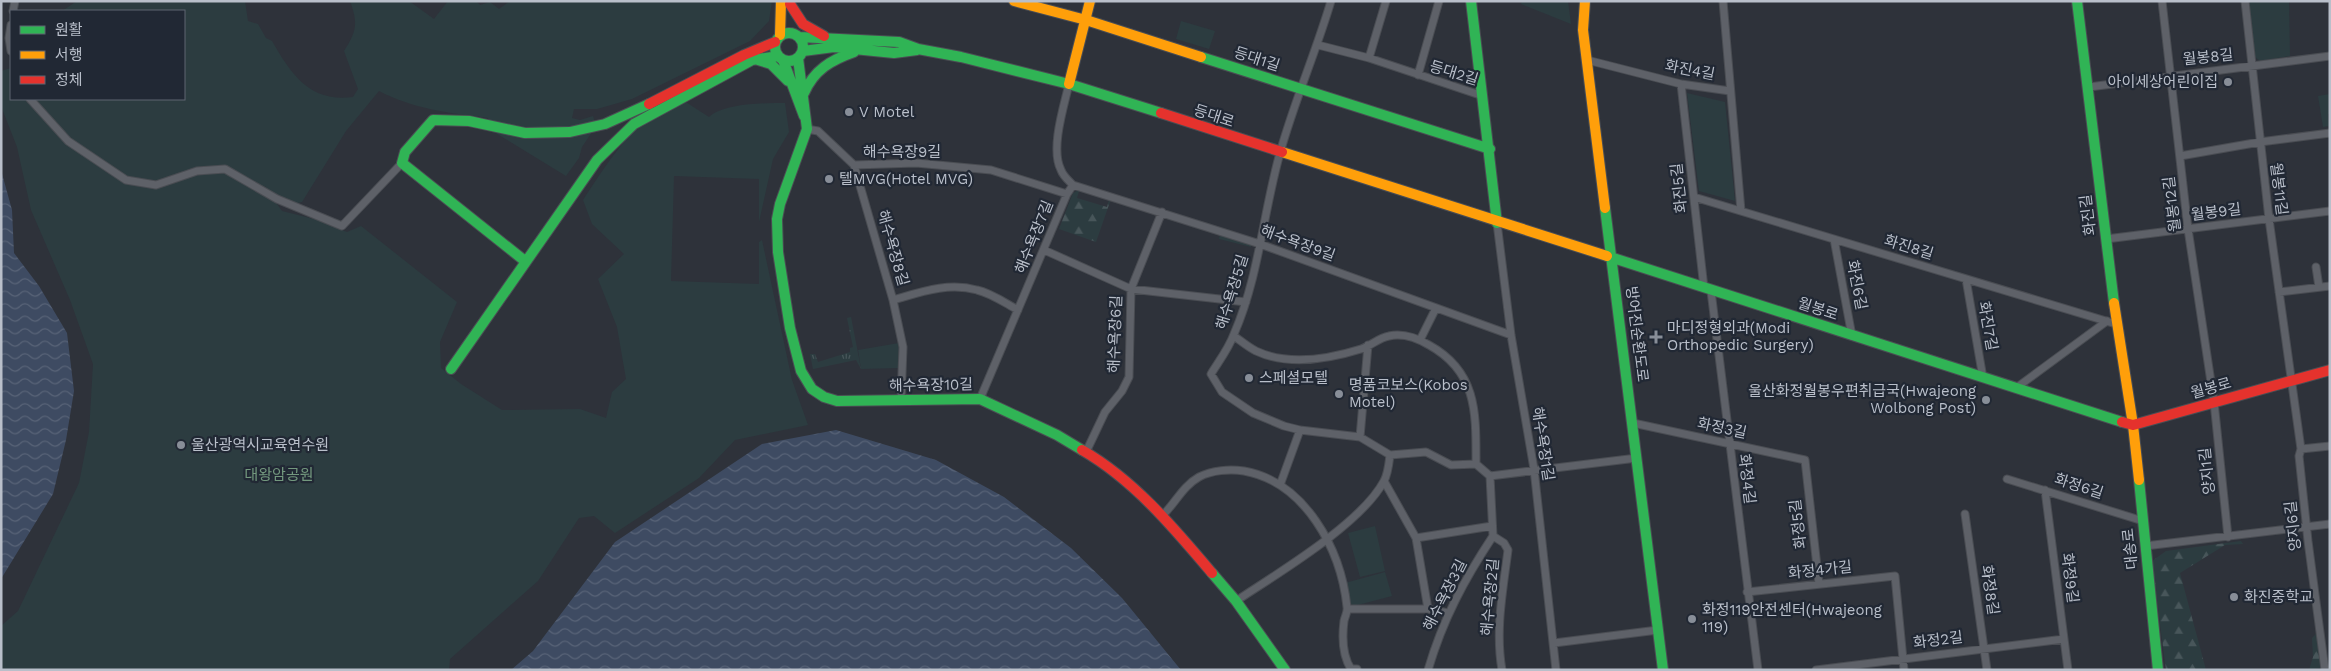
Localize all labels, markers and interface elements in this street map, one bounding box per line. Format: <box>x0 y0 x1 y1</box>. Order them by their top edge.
legend <box>10 10 185 100</box>
text: 원활 <box>55 21 83 39</box>
street label: 등대1길 <box>1232 43 1282 75</box>
street label: 월봉8길 <box>2182 45 2234 69</box>
text: 서행 <box>55 46 83 64</box>
street label: 화진4길 <box>1663 56 1717 84</box>
street label: 등대2길 <box>1427 57 1481 89</box>
text: 정체 <box>55 71 83 89</box>
place label: 아이세상어린이집 <box>2108 73 2218 91</box>
marker: 아이세상어린이집 <box>2222 76 2234 88</box>
street label: 등대로 <box>1192 101 1236 131</box>
place label: V Motel <box>859 103 915 121</box>
marker: V Motel <box>843 106 855 118</box>
street label: 해수욕장9길 <box>863 143 941 161</box>
street label: 화진5길 <box>1667 162 1691 214</box>
street label: 월봉11길 <box>2267 162 2291 216</box>
place label: 텔MVG(Hotel MVG) <box>839 170 973 188</box>
marker: 텔MVG(Hotel MVG) <box>823 173 835 185</box>
street label: 월봉12길 <box>2160 175 2184 233</box>
street label: 화진길 <box>2077 193 2099 237</box>
street label: 해수욕장7길 <box>1011 198 1057 276</box>
street label: 월봉9길 <box>2190 200 2242 224</box>
street label: 해수욕장8길 <box>874 208 912 288</box>
street label: 해수욕장9길 <box>1258 221 1338 265</box>
street label: 화진8길 <box>1882 231 1936 263</box>
street label: 해수욕장5길 <box>1212 252 1252 332</box>
street label: 화진6길 <box>1843 258 1871 312</box>
street label: 방어진순환도로 <box>1622 285 1652 383</box>
street label: 월봉로 <box>1796 294 1840 324</box>
street label: 해수욕장6길 <box>1105 295 1125 373</box>
street label: 화진7길 <box>1975 300 2001 352</box>
place label: 마디정형외과(Modi Orthopedic Surgery) <box>1667 319 1814 354</box>
marker: 마디정형외과(Modi Orthopedic Surgery) <box>1649 330 1663 344</box>
place label: 스페셜모텔 <box>1259 369 1328 387</box>
marker: 스페셜모텔 <box>1243 372 1255 384</box>
street label: 월봉로 <box>2189 374 2233 402</box>
street label: 해수욕장10길 <box>889 375 973 395</box>
place label: 명품코보스(Kobos Motel) <box>1349 376 1468 411</box>
place label: 울산화정월봉우편취급국(Hwajeong Wolbong Post) <box>1748 382 1976 417</box>
marker: 명품코보스(Kobos Motel) <box>1333 388 1345 400</box>
marker: 울산화정월봉우편취급국(Hwajeong Wolbong Post) <box>1980 394 1992 406</box>
street label: 해수욕장1길 <box>1528 406 1558 482</box>
street label: 화정3길 <box>1696 414 1748 442</box>
place label: 울산광역시교육연수원 <box>191 436 329 454</box>
marker: 울산광역시교육연수원 <box>175 439 187 451</box>
street label: 양지1길 <box>2196 447 2218 495</box>
street label: 화정4길 <box>1735 453 1759 505</box>
park label: 대왕암공원 <box>244 466 314 484</box>
street label: 화정6길 <box>2052 470 2106 502</box>
street label: 화정5길 <box>1786 498 1810 550</box>
street label: 양지6길 <box>2281 500 2305 552</box>
street label: 대송로 <box>2119 527 2141 571</box>
street label: 화정9길 <box>2058 552 2082 604</box>
street label: 해수욕장3길 <box>1419 556 1471 634</box>
street label: 해수욕장2길 <box>1478 557 1502 637</box>
street label: 화정4가길 <box>1787 558 1853 582</box>
street label: 화정8길 <box>1978 564 2002 616</box>
place label: 화진중학교 <box>2244 588 2313 606</box>
marker: 화진중학교 <box>2228 591 2240 603</box>
place label: 화정119안전센터(Hwajeong 119) <box>1702 601 1882 636</box>
marker: 화정119안전센터(Hwajeong 119) <box>1686 613 1698 625</box>
street label: 화정2길 <box>1912 628 1964 652</box>

